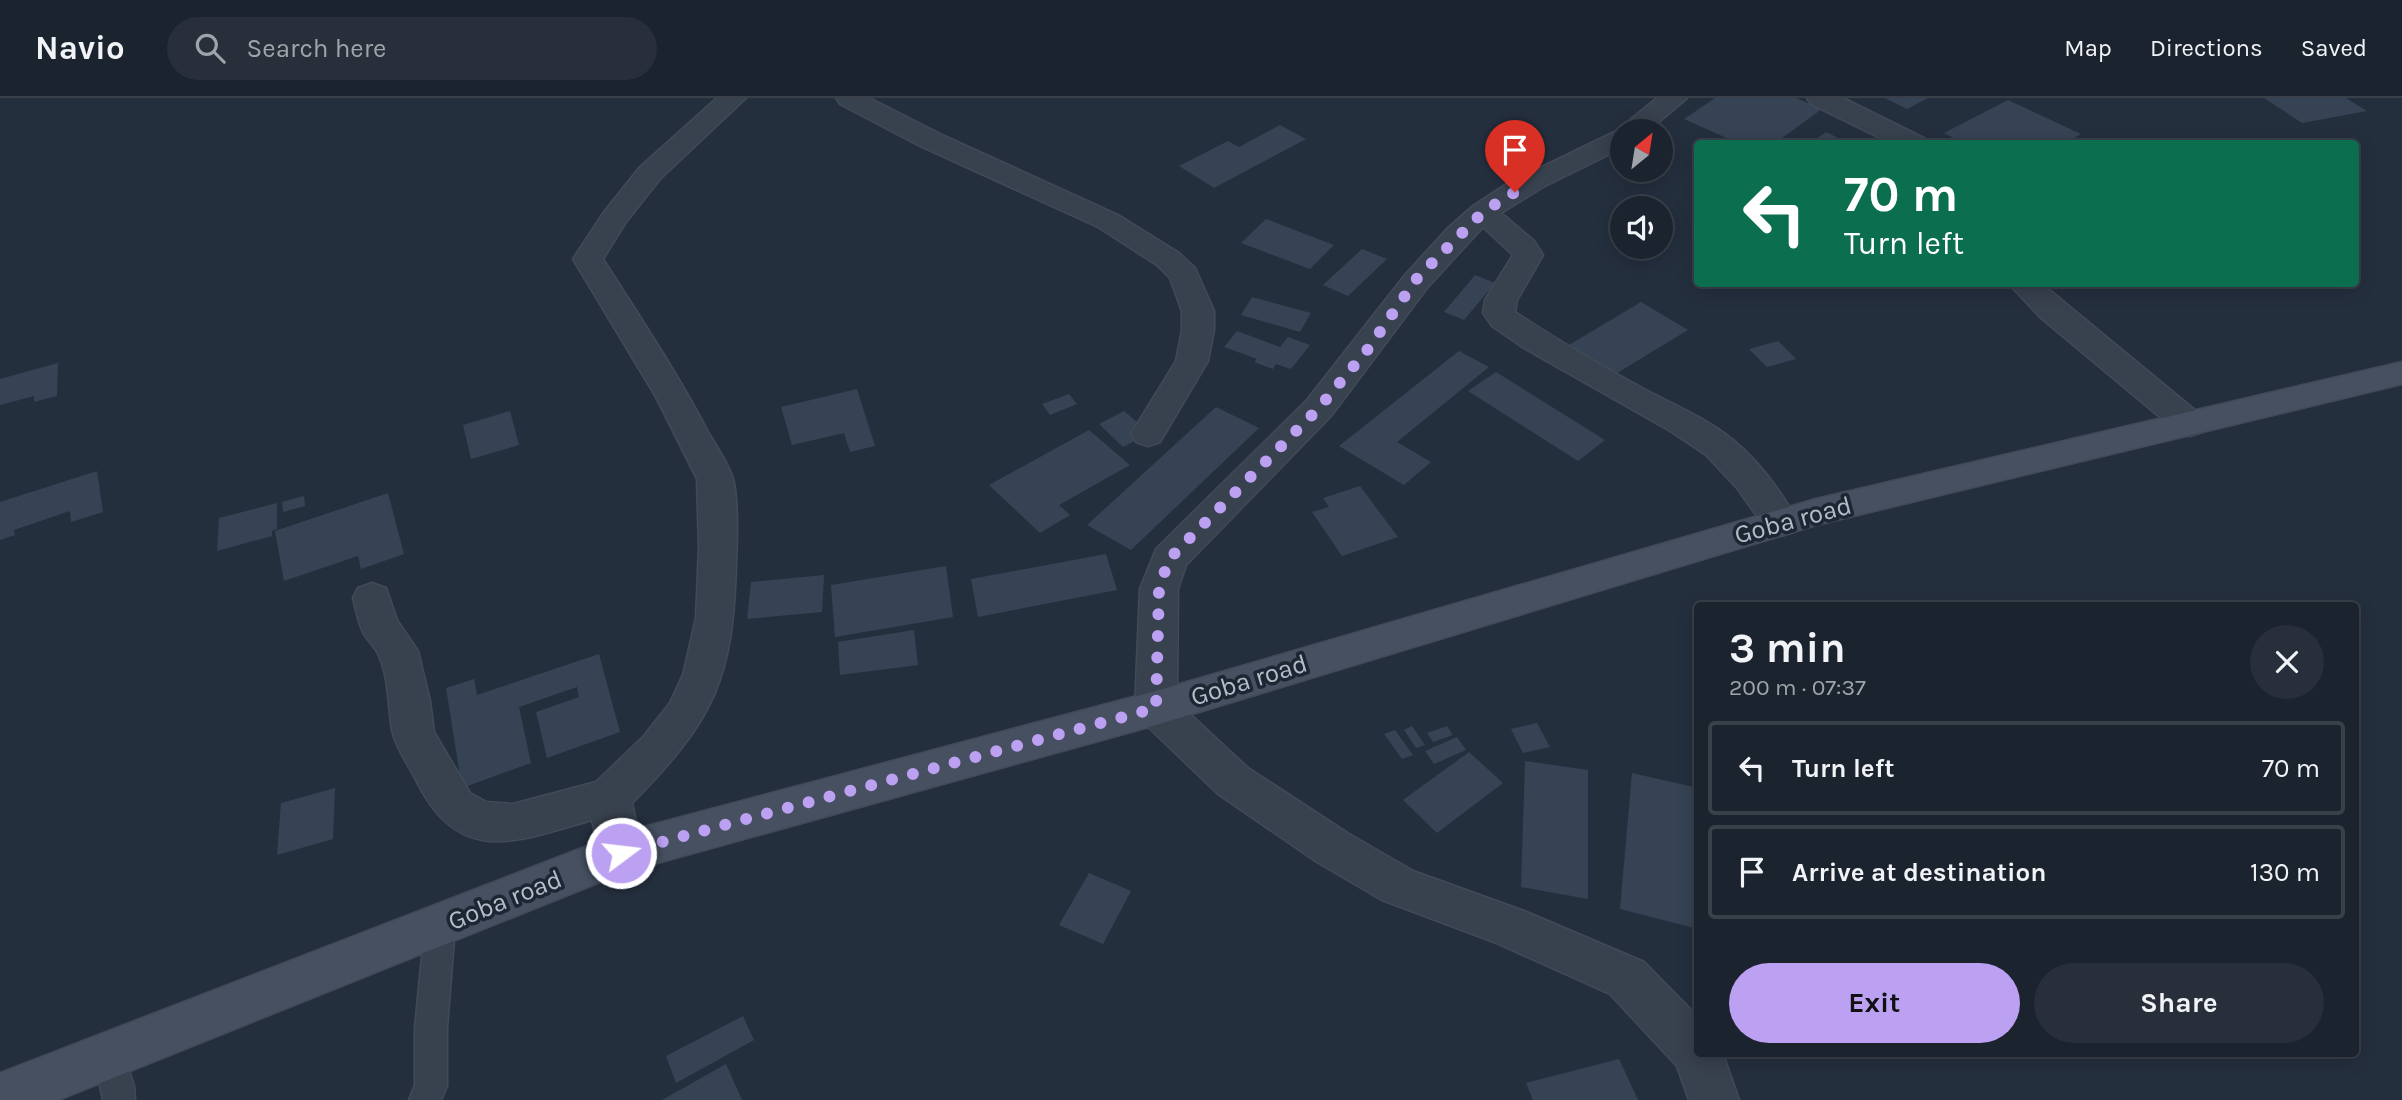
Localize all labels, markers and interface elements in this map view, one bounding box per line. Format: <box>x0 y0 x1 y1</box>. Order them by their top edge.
search box <box>167 17 657 80</box>
text: Navio <box>35 29 125 67</box>
icon: search <box>191 29 229 67</box>
text: Search here <box>247 33 386 64</box>
text: Map <box>2064 34 2112 62</box>
text: Directions <box>2150 34 2263 62</box>
text: Saved <box>2301 34 2367 62</box>
north arrow <box>1610 119 1673 182</box>
map controls <box>1610 119 1673 259</box>
pin <box>1485 120 1545 192</box>
icon: arrive <box>1496 131 1534 169</box>
text: 70 m <box>1844 166 1958 223</box>
icon: left <box>1729 168 1820 259</box>
button: sound <box>1610 196 1673 259</box>
text: Turn left <box>1844 225 1964 262</box>
street label: Goba road <box>1731 489 1855 551</box>
text: 3 min <box>1729 623 1846 673</box>
button: close <box>2250 625 2324 699</box>
street label: Goba road <box>1187 648 1311 712</box>
text: 200 m · 07:37 <box>1729 674 1866 701</box>
icon: left <box>1733 749 1771 787</box>
text: Turn left <box>1792 753 1894 784</box>
text: 70 m <box>2262 753 2320 784</box>
position arrow <box>584 816 658 890</box>
icon: arrive <box>1733 853 1771 891</box>
text: Arrive at destination <box>1792 857 2046 888</box>
text: 130 m <box>2250 857 2320 888</box>
street label: Goba road <box>443 863 567 937</box>
button: Exit <box>1729 963 2020 1043</box>
button: Share <box>2034 963 2324 1043</box>

